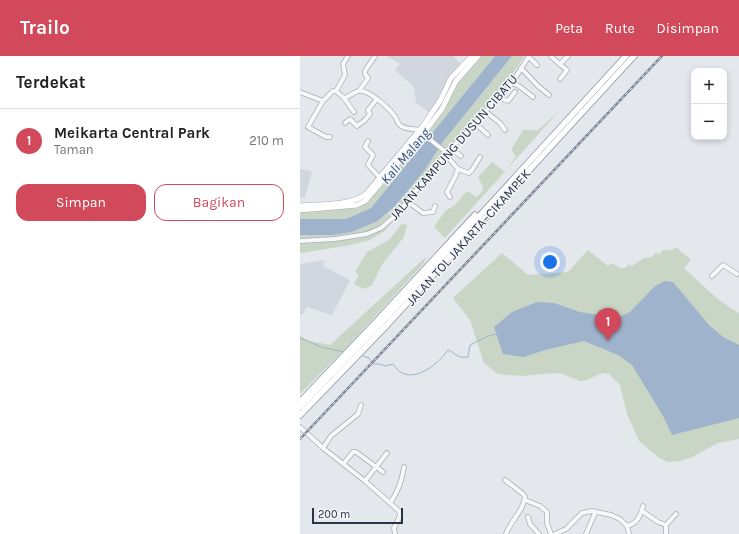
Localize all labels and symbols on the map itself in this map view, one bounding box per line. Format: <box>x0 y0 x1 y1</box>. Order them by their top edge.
street label: JALAN KAMPUNG DUSUN CIBATU <box>386 72 521 223</box>
water label: Kali Malang <box>377 124 434 188</box>
street label: JALAN TOL JAKARTA–CIKAMPEK <box>403 166 534 309</box>
your location <box>540 252 560 272</box>
pin: 1 <box>595 308 621 341</box>
scale bar <box>312 506 403 525</box>

